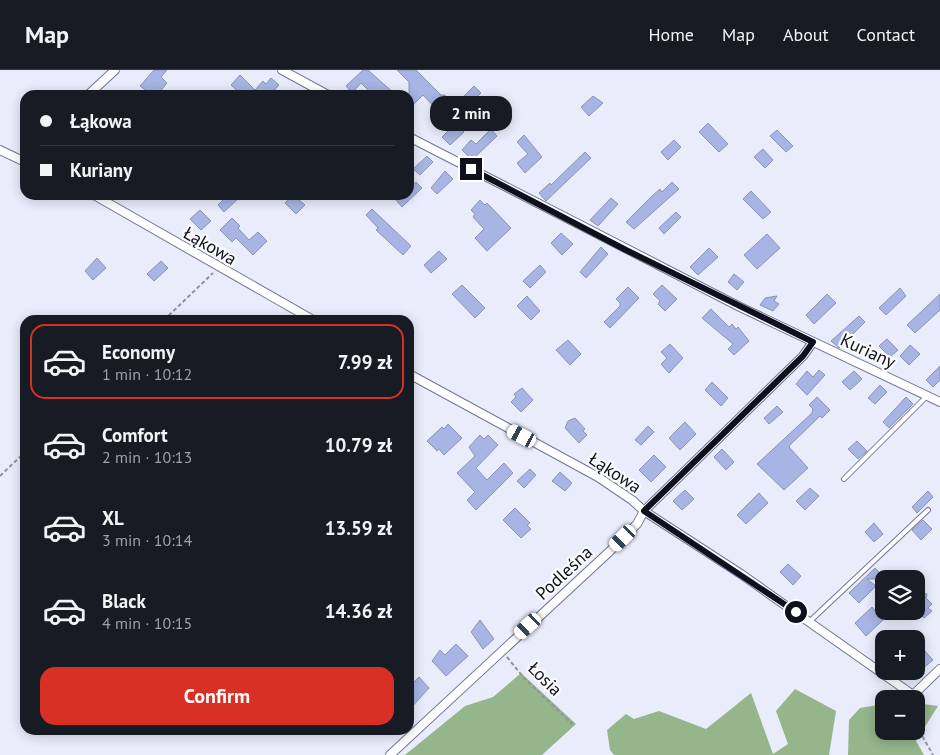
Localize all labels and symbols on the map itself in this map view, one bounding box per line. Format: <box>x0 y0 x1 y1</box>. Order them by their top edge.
callout: 2 min <box>430 97 512 132</box>
route end <box>460 158 482 180</box>
street label: Łąkowa <box>179 221 241 270</box>
street label: Kuriany <box>837 328 900 374</box>
car <box>505 422 538 450</box>
street label: Łąkowa <box>585 447 646 498</box>
car <box>607 522 638 554</box>
street label: Podleśna <box>530 541 597 605</box>
route start <box>785 601 807 623</box>
car <box>511 610 544 642</box>
street label: Łosia <box>523 657 567 701</box>

